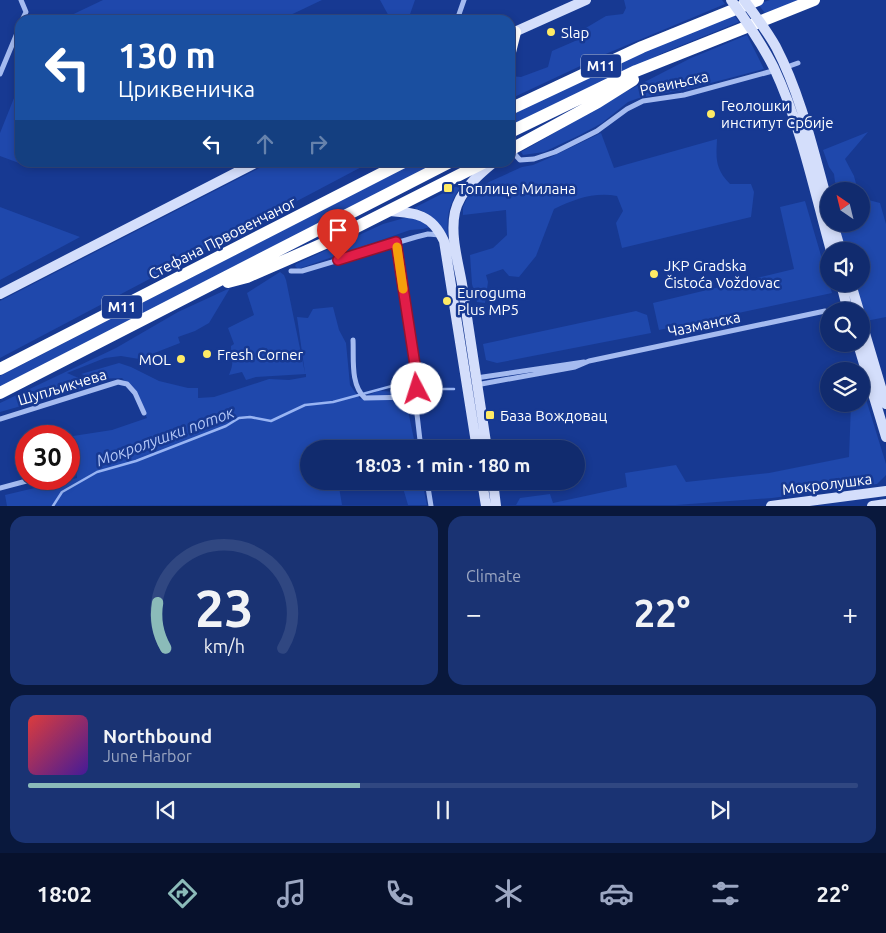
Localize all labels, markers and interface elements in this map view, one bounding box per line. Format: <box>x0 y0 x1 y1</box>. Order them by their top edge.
place label: Slap <box>561 24 589 41</box>
marker: Slap <box>545 26 557 38</box>
icon: left <box>35 35 100 100</box>
text: 130 m <box>118 35 216 75</box>
road number: M11 <box>581 54 621 78</box>
street label: Ровињска <box>638 67 710 99</box>
text: Цриквеничка <box>118 76 255 101</box>
place label: Геолошки институт Србије <box>721 97 834 131</box>
marker: Геолошки институт Србије <box>705 108 717 120</box>
icon: left <box>198 130 226 158</box>
icon: ahead <box>251 130 279 158</box>
icon: right <box>304 130 332 158</box>
place label: Топлице Милана <box>458 180 576 197</box>
marker: Топлице Милана <box>442 182 454 194</box>
north arrow <box>820 182 870 232</box>
map controls <box>820 182 870 412</box>
street label: Стефана Првовенчаног <box>145 193 299 283</box>
pin <box>317 209 359 260</box>
icon: arrive <box>324 216 352 244</box>
button: sound <box>820 242 870 292</box>
place label: JKP Gradska Čistoća Voždovac <box>664 257 780 291</box>
marker: JKP Gradska Čistoća Voždovac <box>648 268 660 280</box>
place label: Euroguma Plus MP5 <box>457 284 526 318</box>
marker: Euroguma Plus MP5 <box>441 295 453 307</box>
road number: M11 <box>102 296 142 318</box>
button: search <box>820 302 870 352</box>
street label: Чазманска <box>666 308 742 340</box>
place label: Fresh Corner <box>217 346 304 363</box>
marker: Fresh Corner <box>201 348 213 360</box>
place label: MOL <box>139 351 171 368</box>
marker: MOL <box>175 353 187 365</box>
position arrow <box>390 362 442 414</box>
button: layers <box>820 362 870 412</box>
street label: Шупљикчева <box>16 365 108 409</box>
water label: Мокролушки поток <box>94 402 237 469</box>
place label: База Вождовац <box>500 407 607 424</box>
marker: База Вождовац <box>484 409 496 421</box>
speed limit sign: 30 <box>15 425 80 490</box>
text: 18:03 · 1 min · 180 m <box>355 454 530 476</box>
street label: Мокролушка <box>781 470 873 498</box>
text: Climate <box>466 567 521 585</box>
text: 23 <box>195 579 253 637</box>
text: 22° <box>634 592 690 634</box>
text: − <box>466 598 482 629</box>
text: + <box>842 598 858 629</box>
text: km/h <box>203 636 245 656</box>
text: Northbound <box>103 725 212 747</box>
text: June Harbor <box>103 747 192 765</box>
icon: previous <box>152 796 180 824</box>
icon: pause <box>429 796 457 824</box>
icon: next <box>706 796 734 824</box>
icon: directions <box>165 876 200 911</box>
icon: music <box>274 876 309 911</box>
icon: phone <box>382 876 417 911</box>
icon: climate <box>491 876 526 911</box>
icon: car <box>599 876 634 911</box>
icon: filters <box>708 876 743 911</box>
text: 18:02 <box>37 881 92 906</box>
text: 22° <box>817 881 849 906</box>

